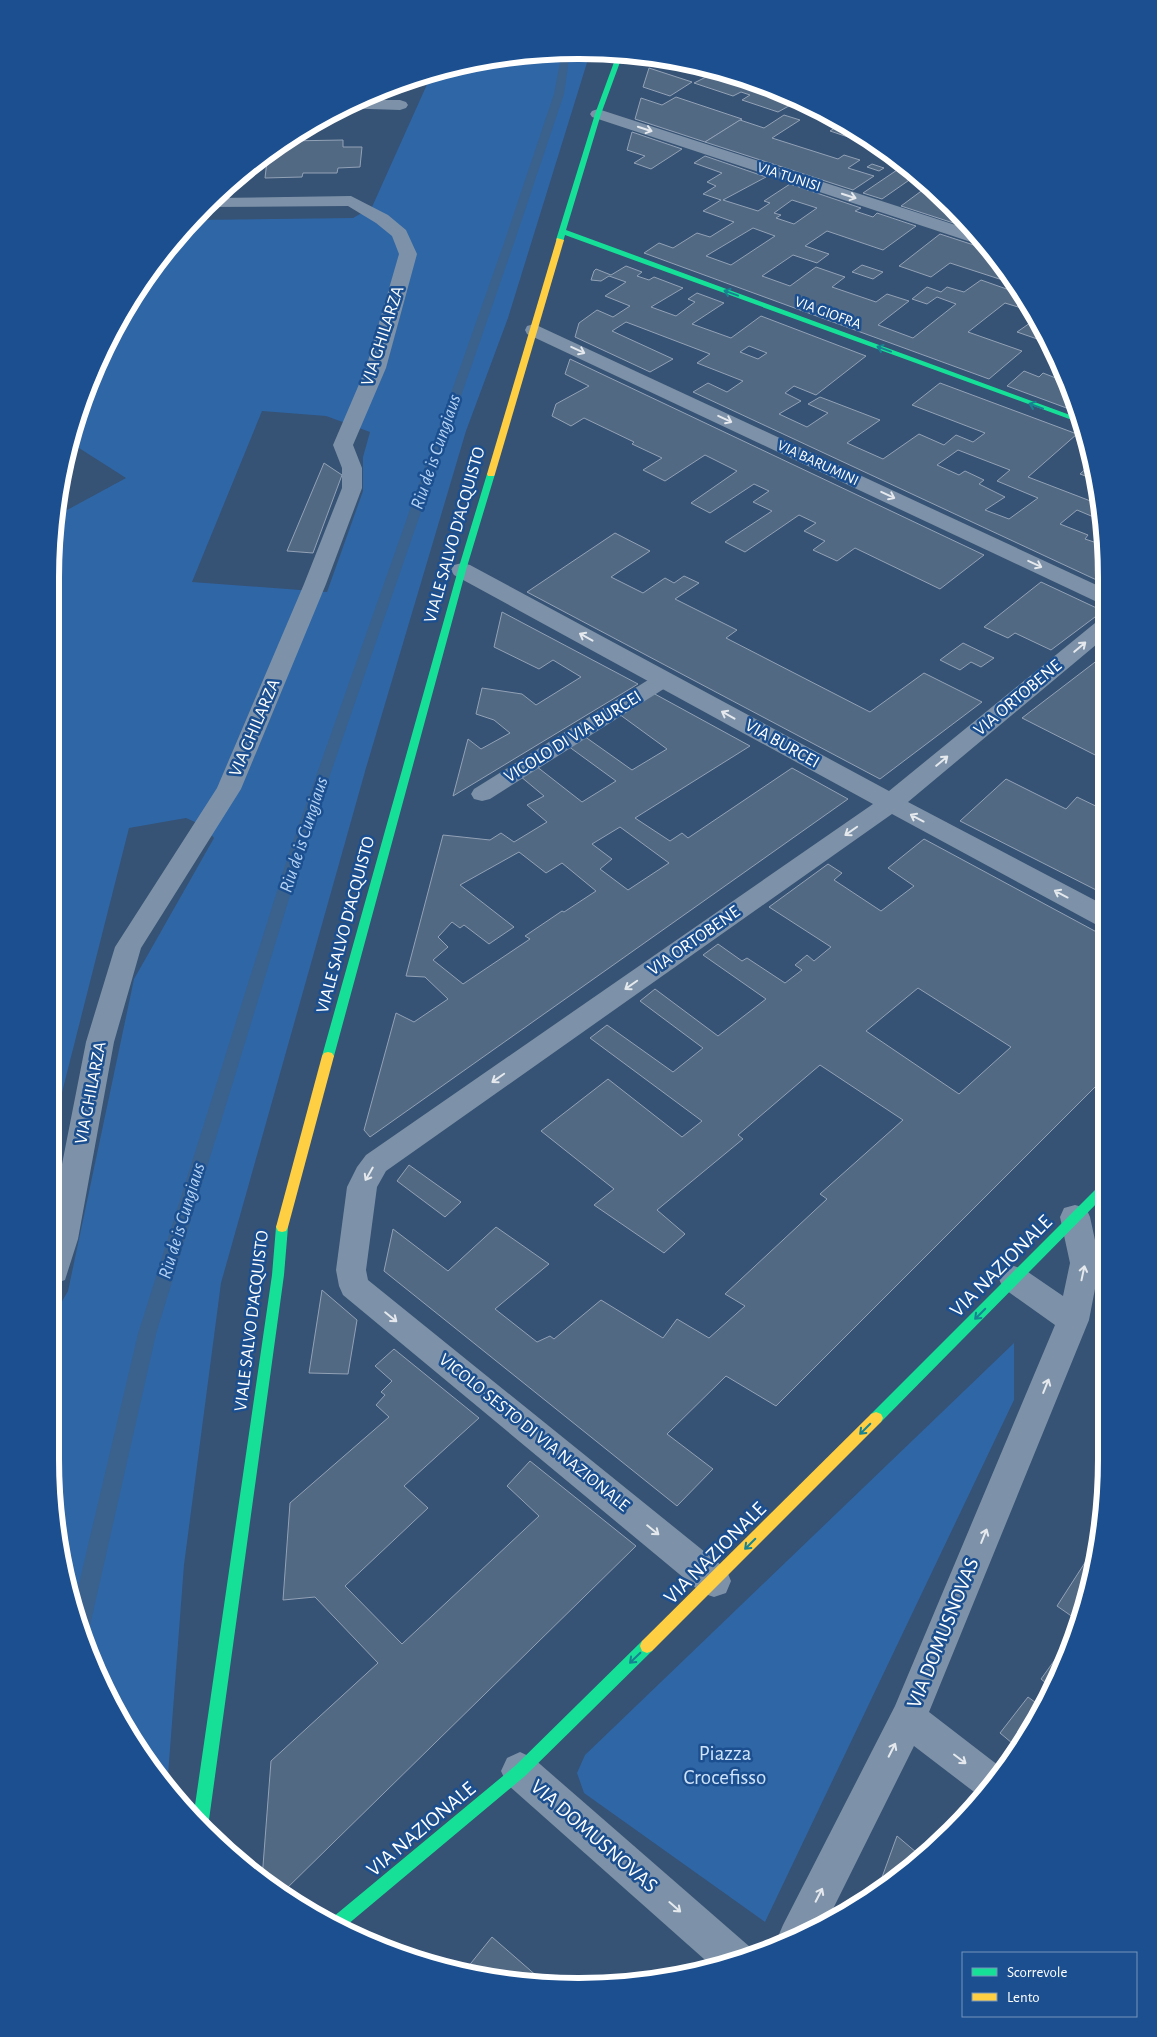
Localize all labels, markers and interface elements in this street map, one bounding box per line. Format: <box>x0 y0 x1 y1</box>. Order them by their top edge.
one-way arrow <box>636 125 652 135</box>
street label: VIA TUNISI <box>755 160 823 194</box>
one-way arrow <box>841 192 856 201</box>
street label: VIA GHILARZA <box>358 283 408 388</box>
one-way arrow <box>724 288 740 297</box>
street label: VIA GIOFRA <box>793 294 863 332</box>
one-way arrow <box>877 344 892 353</box>
one-way arrow <box>570 346 585 356</box>
water label: Riu de is Cungiaus <box>407 392 465 512</box>
one-way arrow <box>1029 401 1045 410</box>
one-way arrow <box>717 415 732 425</box>
street label: VIA BARUMINI <box>775 438 861 488</box>
street label: VIALE SALVO D'ACQUISTO <box>421 445 489 625</box>
one-way arrow <box>880 491 895 501</box>
one-way arrow <box>1027 560 1042 570</box>
one-way arrow <box>578 632 593 642</box>
one-way arrow <box>1074 641 1087 652</box>
street label: VIA ORTOBENE <box>971 656 1065 740</box>
street label: VIA GHILARZA <box>226 676 284 779</box>
street label: VICOLO DI VIA BURCEI <box>501 687 645 787</box>
one-way arrow <box>721 710 736 720</box>
street label: VIA BURCEI <box>742 716 822 772</box>
one-way arrow <box>935 756 948 767</box>
water label: Riu de is Cungiaus <box>276 775 332 895</box>
one-way arrow <box>911 812 925 822</box>
one-way arrow <box>844 826 858 836</box>
street label: VIALE SALVO D'ACQUISTO <box>314 835 378 1015</box>
one-way arrow <box>1054 889 1069 898</box>
street label: VIA ORTOBENE <box>645 902 744 979</box>
one-way arrow <box>624 980 638 990</box>
street label: VIA GHILARZA <box>72 1040 110 1146</box>
one-way arrow <box>491 1073 505 1083</box>
water label: Riu de is Cungiaus <box>155 1161 209 1281</box>
one-way arrow <box>363 1167 373 1181</box>
street label: VIA NAZIONALE <box>946 1211 1056 1321</box>
street label: VIALE SALVO D'ACQUISTO <box>232 1229 272 1413</box>
one-way arrow <box>1078 1265 1088 1281</box>
one-way arrow <box>974 1307 986 1319</box>
one-way arrow <box>385 1311 398 1323</box>
street label: VICOLO SESTO DI VIA NAZIONALE <box>435 1351 633 1516</box>
one-way arrow <box>1041 1379 1051 1394</box>
one-way arrow <box>859 1423 871 1435</box>
street label: VIA NAZIONALE <box>660 1498 770 1608</box>
one-way arrow <box>646 1525 659 1536</box>
one-way arrow <box>979 1529 989 1544</box>
one-way arrow <box>744 1538 757 1550</box>
street label: VIA DOMUSNOVAS <box>903 1555 983 1711</box>
one-way arrow <box>629 1652 641 1664</box>
park label: Piazza Crocefisso <box>684 1743 766 1788</box>
one-way arrow <box>888 1743 897 1758</box>
one-way arrow <box>953 1754 966 1765</box>
street label: VIA DOMUSNOVAS <box>527 1776 661 1896</box>
street label: VIA NAZIONALE <box>363 1778 479 1880</box>
one-way arrow <box>815 1888 824 1903</box>
one-way arrow <box>668 1901 681 1913</box>
legend <box>962 1952 1137 2017</box>
text: Scorrevole <box>1007 1965 1068 1980</box>
text: Lento <box>1007 1990 1040 2005</box>

